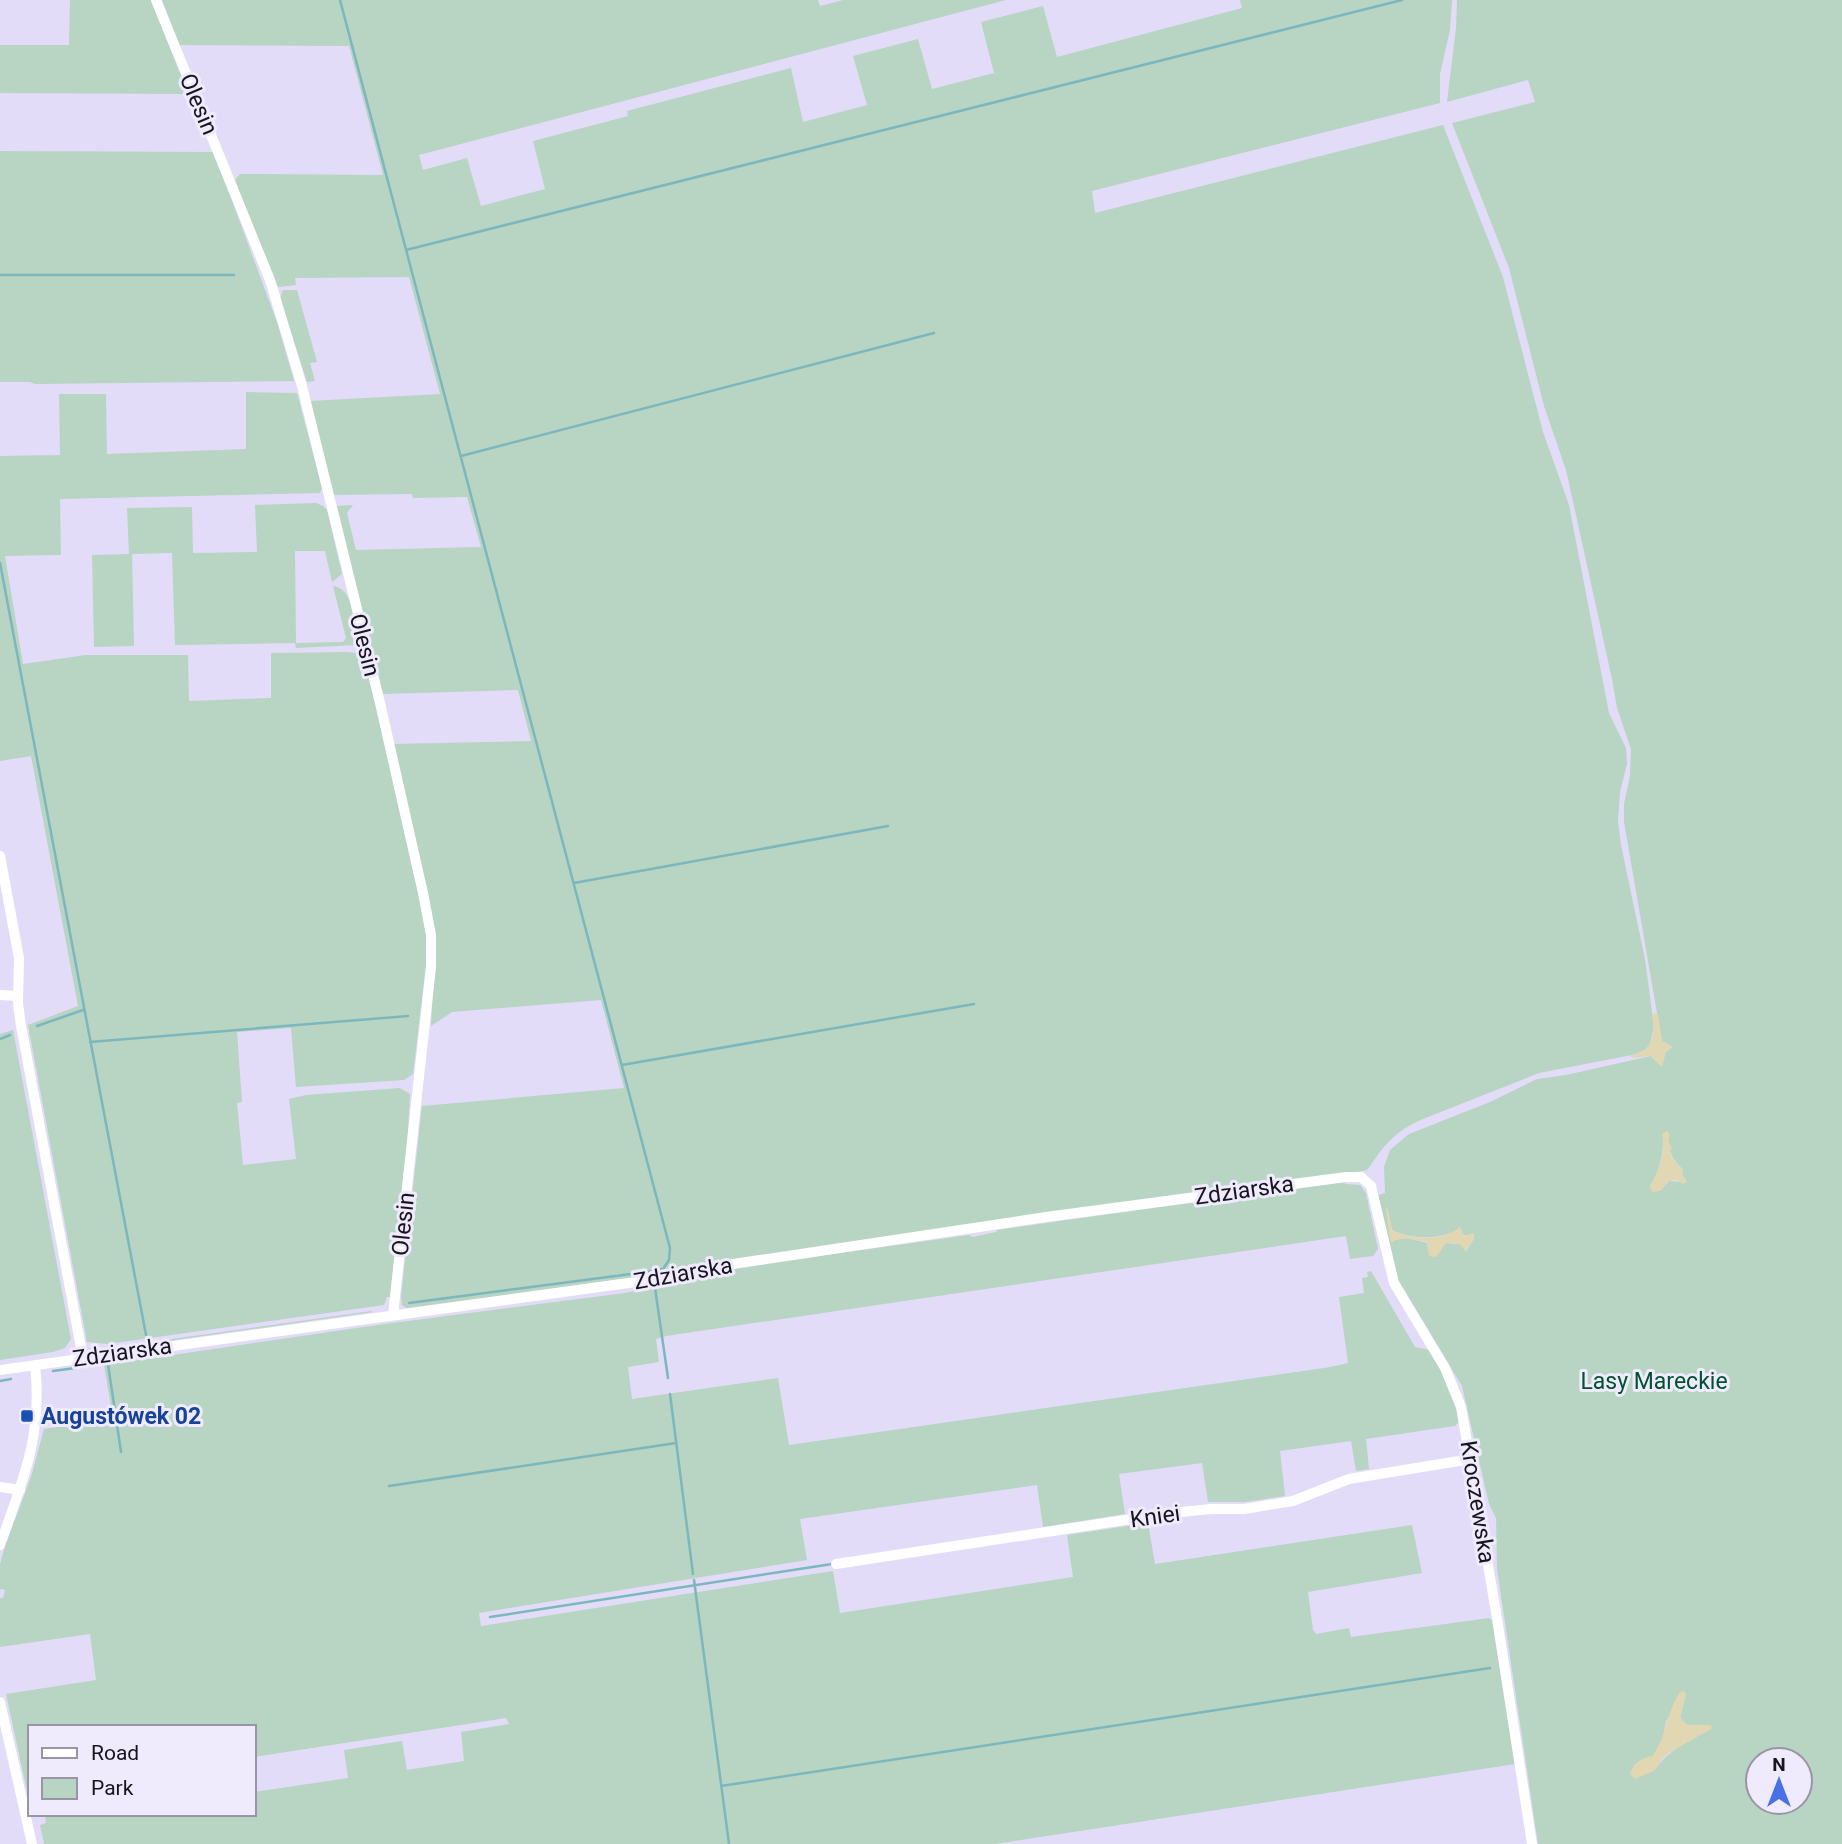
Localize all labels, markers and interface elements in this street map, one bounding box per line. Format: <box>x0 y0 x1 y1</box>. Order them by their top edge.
street label: Olesin <box>174 70 223 139</box>
street label: Olesin <box>344 611 385 679</box>
street label: Zdziarska <box>1193 1170 1295 1211</box>
street label: Olesin <box>387 1191 420 1257</box>
street label: Zdziarska <box>632 1252 735 1295</box>
street label: Zdziarska <box>71 1332 173 1373</box>
park label: Lasy Mareckie <box>1580 1368 1728 1395</box>
place label: Augustówek 02 <box>41 1403 201 1430</box>
marker: Augustówek 02 <box>19 1408 35 1424</box>
street label: Kroczewska <box>1454 1439 1501 1565</box>
street label: Kniei <box>1128 1500 1182 1533</box>
legend <box>28 1725 256 1816</box>
text: Road <box>91 1741 139 1765</box>
north arrow <box>1744 1746 1814 1816</box>
text: N <box>1772 1753 1786 1776</box>
text: Park <box>91 1776 134 1800</box>

